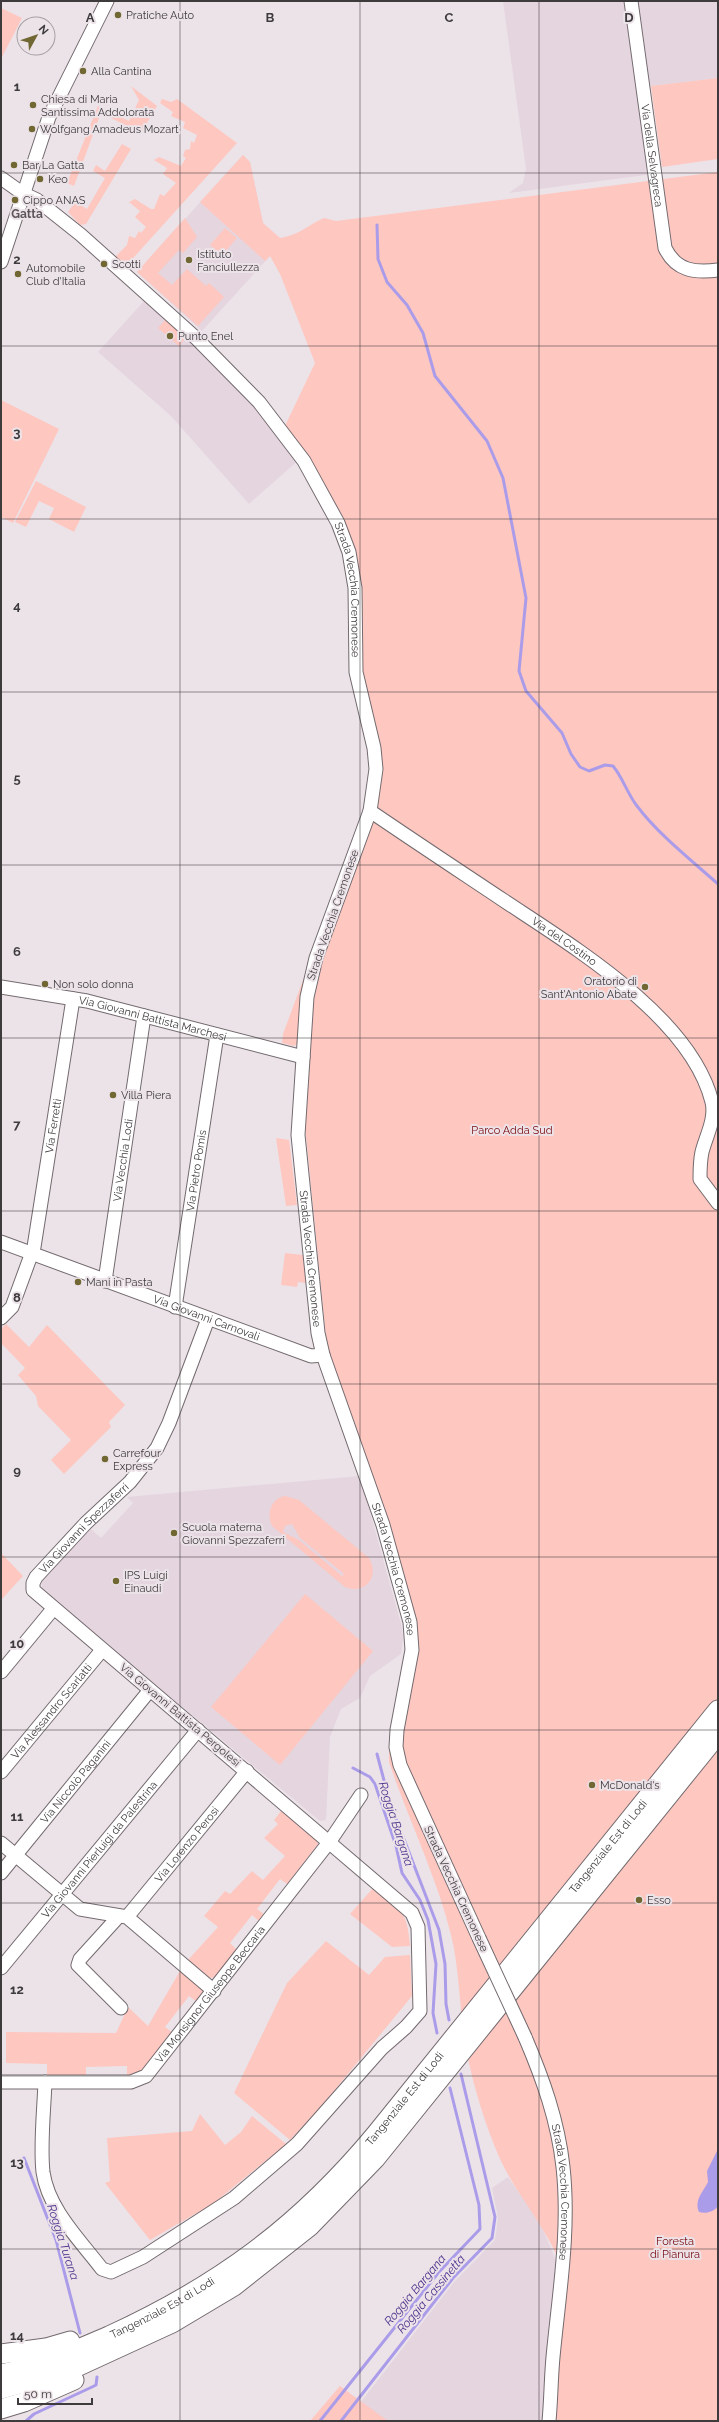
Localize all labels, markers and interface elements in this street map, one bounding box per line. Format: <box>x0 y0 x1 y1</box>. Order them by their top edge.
place label: Pratiche Auto <box>126 9 195 22</box>
text: A <box>86 10 95 25</box>
marker: Pratiche Auto <box>113 10 123 20</box>
text: B <box>266 10 275 25</box>
text: C <box>445 10 454 25</box>
text: D <box>624 10 634 25</box>
north arrow <box>16 16 56 56</box>
text: N <box>36 22 51 37</box>
place label: Alla Cantina <box>91 65 152 78</box>
marker: Alla Cantina <box>78 66 88 76</box>
text: 1 <box>14 79 21 94</box>
place label: Chiesa di Maria Santissima Addolorata <box>41 93 154 119</box>
marker: Chiesa di Maria Santissima Addolorata <box>28 100 38 110</box>
street label: Via della Selvagreca <box>639 103 666 208</box>
place label: Wolfgang Amadeus Mozart <box>40 123 179 136</box>
marker: Wolfgang Amadeus Mozart <box>27 124 37 134</box>
place label: Bar La Gatta <box>22 159 84 172</box>
marker: Bar La Gatta <box>9 160 19 170</box>
place label: Keo <box>48 173 68 186</box>
marker: Keo <box>35 174 45 184</box>
place label: Cippo ANAS <box>23 194 86 207</box>
marker: Cippo ANAS <box>10 195 20 205</box>
district label: Gatta <box>11 207 43 221</box>
place label: Istituto Fanciullezza <box>197 248 259 274</box>
text: 2 <box>13 252 21 267</box>
marker: Istituto Fanciullezza <box>184 255 194 265</box>
place label: Scotti <box>112 258 141 271</box>
marker: Scotti <box>99 259 109 269</box>
place label: Automobile Club d'Italia <box>26 262 86 288</box>
marker: Automobile Club d'Italia <box>13 269 23 279</box>
place label: Punto Enel <box>178 330 233 343</box>
marker: Punto Enel <box>165 331 175 341</box>
text: 3 <box>13 425 21 440</box>
street label: Strada Vecchia Cremonese <box>332 520 362 658</box>
text: 4 <box>13 598 21 613</box>
text: 5 <box>13 771 21 786</box>
street label: Strada Vecchia Cremonese <box>305 848 362 982</box>
street label: Via del Costino <box>529 914 600 968</box>
text: 6 <box>13 944 21 959</box>
place label: Oratorio di Sant'Antonio Abate <box>541 975 638 1001</box>
place label: Non solo donna <box>53 978 134 991</box>
marker: Non solo donna <box>40 979 50 989</box>
marker: Oratorio di Sant'Antonio Abate <box>640 982 650 992</box>
street label: Via Giovanni Battista Marchesi <box>78 993 228 1043</box>
place label: Villa Piera <box>121 1089 171 1102</box>
marker: Villa Piera <box>108 1090 118 1100</box>
street label: Via Ferretti <box>42 1098 64 1154</box>
text: 7 <box>13 1117 21 1132</box>
street label: Via Vecchia Lodi <box>110 1118 135 1202</box>
park label: Parco Adda Sud <box>471 1124 553 1137</box>
street label: Via Pietro Pomis <box>183 1129 209 1212</box>
street label: Strada Vecchia Cremonese <box>297 1190 324 1328</box>
place label: Mani in Pasta <box>86 1276 153 1289</box>
marker: Mani in Pasta <box>73 1277 83 1287</box>
text: 8 <box>13 1290 21 1305</box>
street label: Via Giovanni Carnovali <box>152 1292 262 1343</box>
place label: Carrefour Express <box>113 1447 161 1473</box>
marker: Carrefour Express <box>100 1454 110 1464</box>
text: 9 <box>13 1463 21 1478</box>
street label: Via Giovanni Spezzaferri <box>36 1480 131 1576</box>
street label: Strada Vecchia Cremonese <box>369 1501 417 1636</box>
place label: Scuola materna Giovanni Spezzaferri <box>182 1521 285 1547</box>
marker: Scuola materna Giovanni Spezzaferri <box>169 1528 179 1538</box>
place label: IPS Luigi Einaudi <box>124 1569 168 1595</box>
marker: IPS Luigi Einaudi <box>111 1576 121 1586</box>
text: 10 <box>10 1636 24 1651</box>
street label: Via Alessandro Scarlatti <box>8 1661 95 1761</box>
street label: Via Giovanni Battista Pergolesi <box>117 1661 243 1769</box>
street label: Via Niccolò Paganini <box>38 1737 113 1826</box>
street label: Via Giovanni Pierluigi da Palestrina <box>39 1778 160 1921</box>
place label: McDonald's <box>600 1779 660 1792</box>
water label: Roggia Bargana <box>376 1780 416 1868</box>
marker: McDonald's <box>587 1780 597 1790</box>
street label: Tangenziale Est di Lodi <box>566 1797 650 1896</box>
street label: Via Lorenzo Perosi <box>152 1804 222 1885</box>
text: 11 <box>11 1809 24 1824</box>
street label: Strada Vecchia Cremonese <box>421 1824 491 1954</box>
place label: Esso <box>647 1894 671 1907</box>
marker: Esso <box>634 1895 644 1905</box>
street label: Via Monsignor Giuseppe Beccaria <box>152 1923 268 2065</box>
text: 12 <box>10 1982 24 1997</box>
street label: Tangenziale Est di Lodi <box>363 2049 446 2148</box>
street label: Strada Vecchia Cremonese <box>549 2123 572 2262</box>
text: 13 <box>10 2155 24 2170</box>
water label: Roggia Turana <box>44 2202 82 2282</box>
park label: Foresta di Pianura <box>650 2235 700 2261</box>
water label: Roggia Bargana <box>381 2252 449 2328</box>
water label: Roggia Cassinetta <box>394 2252 468 2336</box>
street label: Tangenziale Est di Lodi <box>108 2274 217 2341</box>
text: 14 <box>10 2328 24 2343</box>
scale bar <box>18 2380 92 2406</box>
text: 50 m <box>24 2387 52 2401</box>

